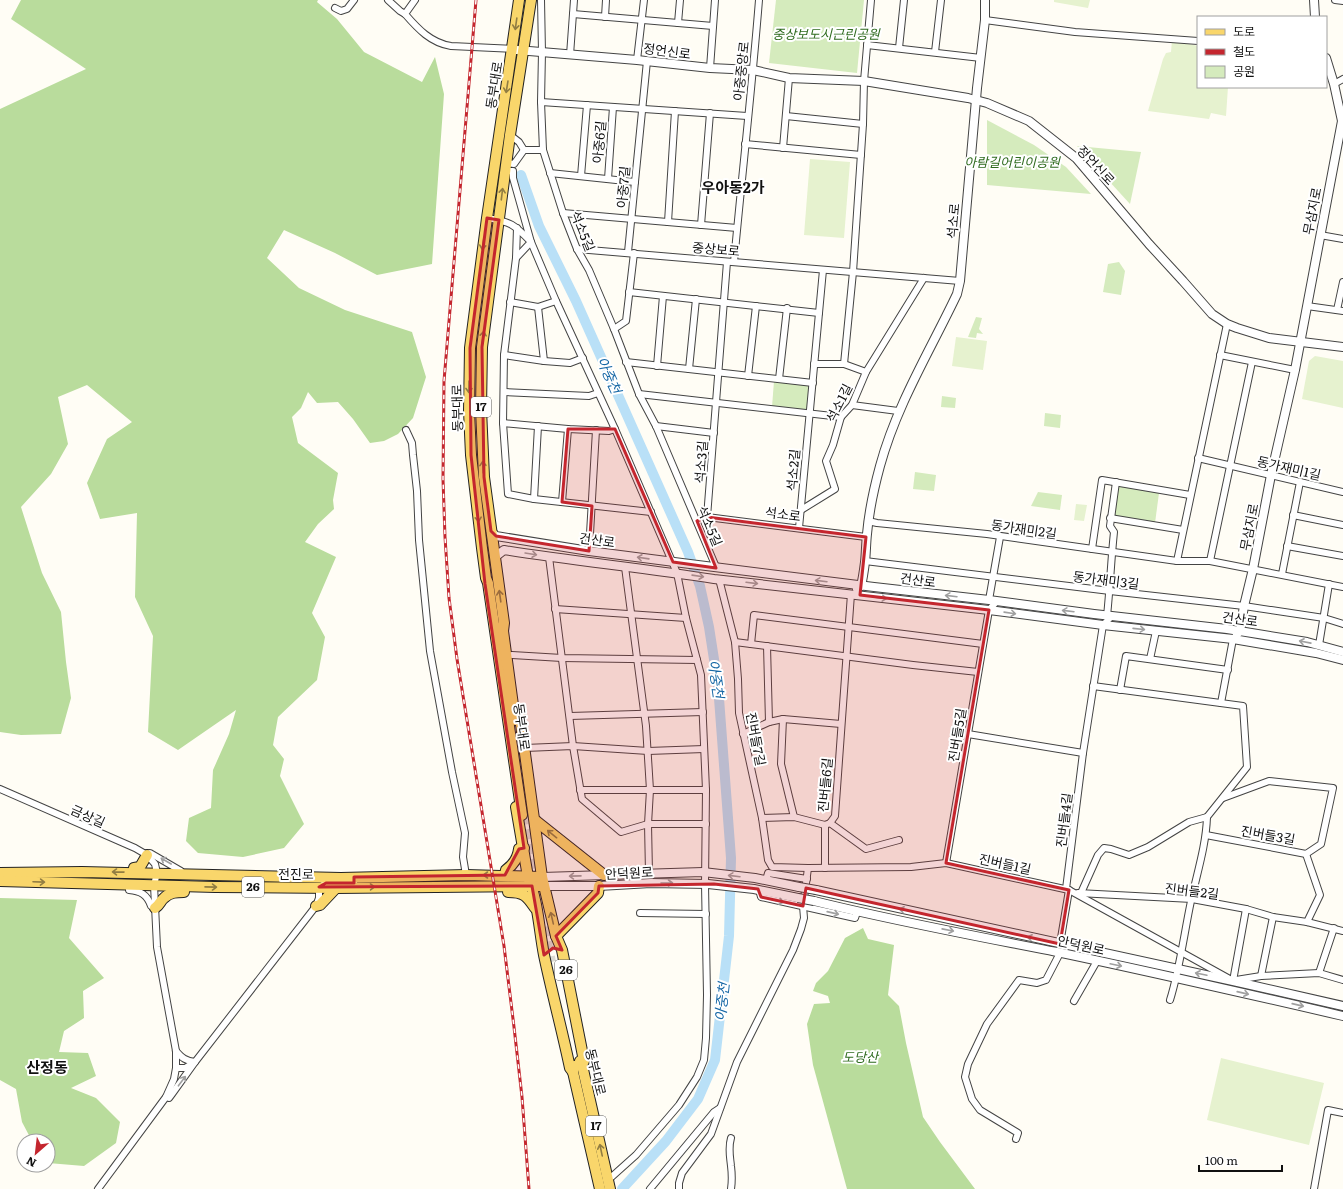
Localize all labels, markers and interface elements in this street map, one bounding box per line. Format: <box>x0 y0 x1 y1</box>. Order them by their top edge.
legend <box>1197 16 1327 88</box>
one-way arrow <box>512 17 520 30</box>
text: 도로 <box>1233 22 1255 40</box>
park label: 중상보도시근린공원 <box>772 24 881 43</box>
street label: 정언신로 <box>642 38 692 63</box>
street label: 아중중앙로 <box>728 40 753 102</box>
text: 철도 <box>1233 42 1255 60</box>
street label: 동부대로 <box>480 60 507 110</box>
text: 공원 <box>1233 62 1255 80</box>
one-way arrow <box>503 80 511 93</box>
street label: 아중6길 <box>587 120 610 164</box>
street label: 정언신로 <box>1073 141 1120 189</box>
park label: 아람길어린이공원 <box>964 152 1061 171</box>
street label: 아중7길 <box>611 165 634 209</box>
district label: 우아동2가 <box>701 175 765 198</box>
street label: 무삼지로 <box>1298 186 1325 236</box>
one-way arrow <box>498 188 506 201</box>
street label: 석소로 <box>941 202 964 240</box>
street label: 석소5길 <box>567 208 600 254</box>
one-way arrow <box>479 237 487 250</box>
street label: 중상보로 <box>691 237 741 260</box>
one-way arrow <box>479 331 487 344</box>
water label: 아중천 <box>593 353 627 397</box>
one-way arrow <box>466 380 473 393</box>
street label: 석소1길 <box>821 380 856 425</box>
street label: 동부대로 <box>447 384 466 432</box>
road number: 17 <box>471 397 491 417</box>
street label: 석소3길 <box>690 440 711 484</box>
street label: 석소2길 <box>781 448 804 492</box>
street label: 동가재미1길 <box>1255 451 1323 484</box>
one-way arrow <box>480 461 487 474</box>
street label: 석소로 <box>764 502 802 525</box>
street label: 무삼지로 <box>1235 502 1262 552</box>
street label: 석소5길 <box>693 503 728 549</box>
one-way arrow <box>474 509 482 522</box>
street label: 동가재미2길 <box>990 514 1058 543</box>
street label: 건산로 <box>578 528 616 551</box>
one-way arrow <box>524 550 537 558</box>
one-way arrow <box>637 554 650 562</box>
street label: 동가재미3길 <box>1072 566 1140 593</box>
street label: 건산로 <box>899 568 937 591</box>
one-way arrow <box>691 572 704 580</box>
one-way arrow <box>815 577 828 585</box>
one-way arrow <box>745 579 758 587</box>
one-way arrow <box>496 590 504 603</box>
one-way arrow <box>944 592 957 600</box>
one-way arrow <box>874 594 887 601</box>
one-way arrow <box>1062 607 1075 615</box>
street label: 건산로 <box>1221 607 1259 630</box>
one-way arrow <box>1004 609 1017 617</box>
one-way arrow <box>1133 625 1146 633</box>
one-way arrow <box>1299 638 1312 646</box>
water label: 아중천 <box>704 658 730 700</box>
street label: 동부대로 <box>510 702 535 752</box>
street label: 진버들5길 <box>943 707 970 763</box>
street label: 진버들7길 <box>742 710 771 767</box>
street label: 진버들6길 <box>813 757 836 813</box>
street label: 진버들4길 <box>1051 791 1076 848</box>
street label: 금상길 <box>68 800 108 832</box>
street label: 진버들3길 <box>1239 820 1297 849</box>
one-way arrow <box>546 829 557 838</box>
street label: 진버들1길 <box>977 849 1033 878</box>
one-way arrow <box>160 857 172 865</box>
street label: 안덕원로 <box>605 862 653 883</box>
street label: 전진로 <box>278 864 314 883</box>
one-way arrow <box>112 869 125 876</box>
one-way arrow <box>483 871 496 879</box>
one-way arrow <box>569 872 582 880</box>
one-way arrow <box>728 872 741 880</box>
road number: 26 <box>242 877 264 897</box>
one-way arrow <box>32 878 45 886</box>
street label: 진버들2길 <box>1164 878 1220 903</box>
one-way arrow <box>660 880 673 887</box>
one-way arrow <box>204 883 217 890</box>
one-way arrow <box>362 883 375 891</box>
one-way arrow <box>771 897 784 905</box>
one-way arrow <box>899 906 912 914</box>
one-way arrow <box>826 910 839 917</box>
one-way arrow <box>548 912 555 925</box>
one-way arrow <box>941 927 954 935</box>
street label: 안덕원로 <box>1056 930 1107 959</box>
one-way arrow <box>1026 933 1039 941</box>
road number: 26 <box>555 960 577 980</box>
one-way arrow <box>1109 962 1122 970</box>
one-way arrow <box>1195 970 1208 978</box>
water label: 아중천 <box>709 981 733 1022</box>
one-way arrow <box>1236 989 1249 997</box>
one-way arrow <box>1292 1002 1305 1010</box>
street label: 동부대로 <box>581 1046 611 1097</box>
park label: 도당산 <box>842 1047 880 1066</box>
district label: 산정동 <box>26 1055 68 1078</box>
one-way arrow <box>177 1076 186 1087</box>
road number: 17 <box>586 1116 606 1136</box>
north arrow <box>16 1133 56 1173</box>
one-way arrow <box>596 1144 604 1157</box>
scale bar <box>1199 1147 1282 1173</box>
text: 100 m <box>1205 1151 1238 1169</box>
text: N <box>23 1153 39 1172</box>

